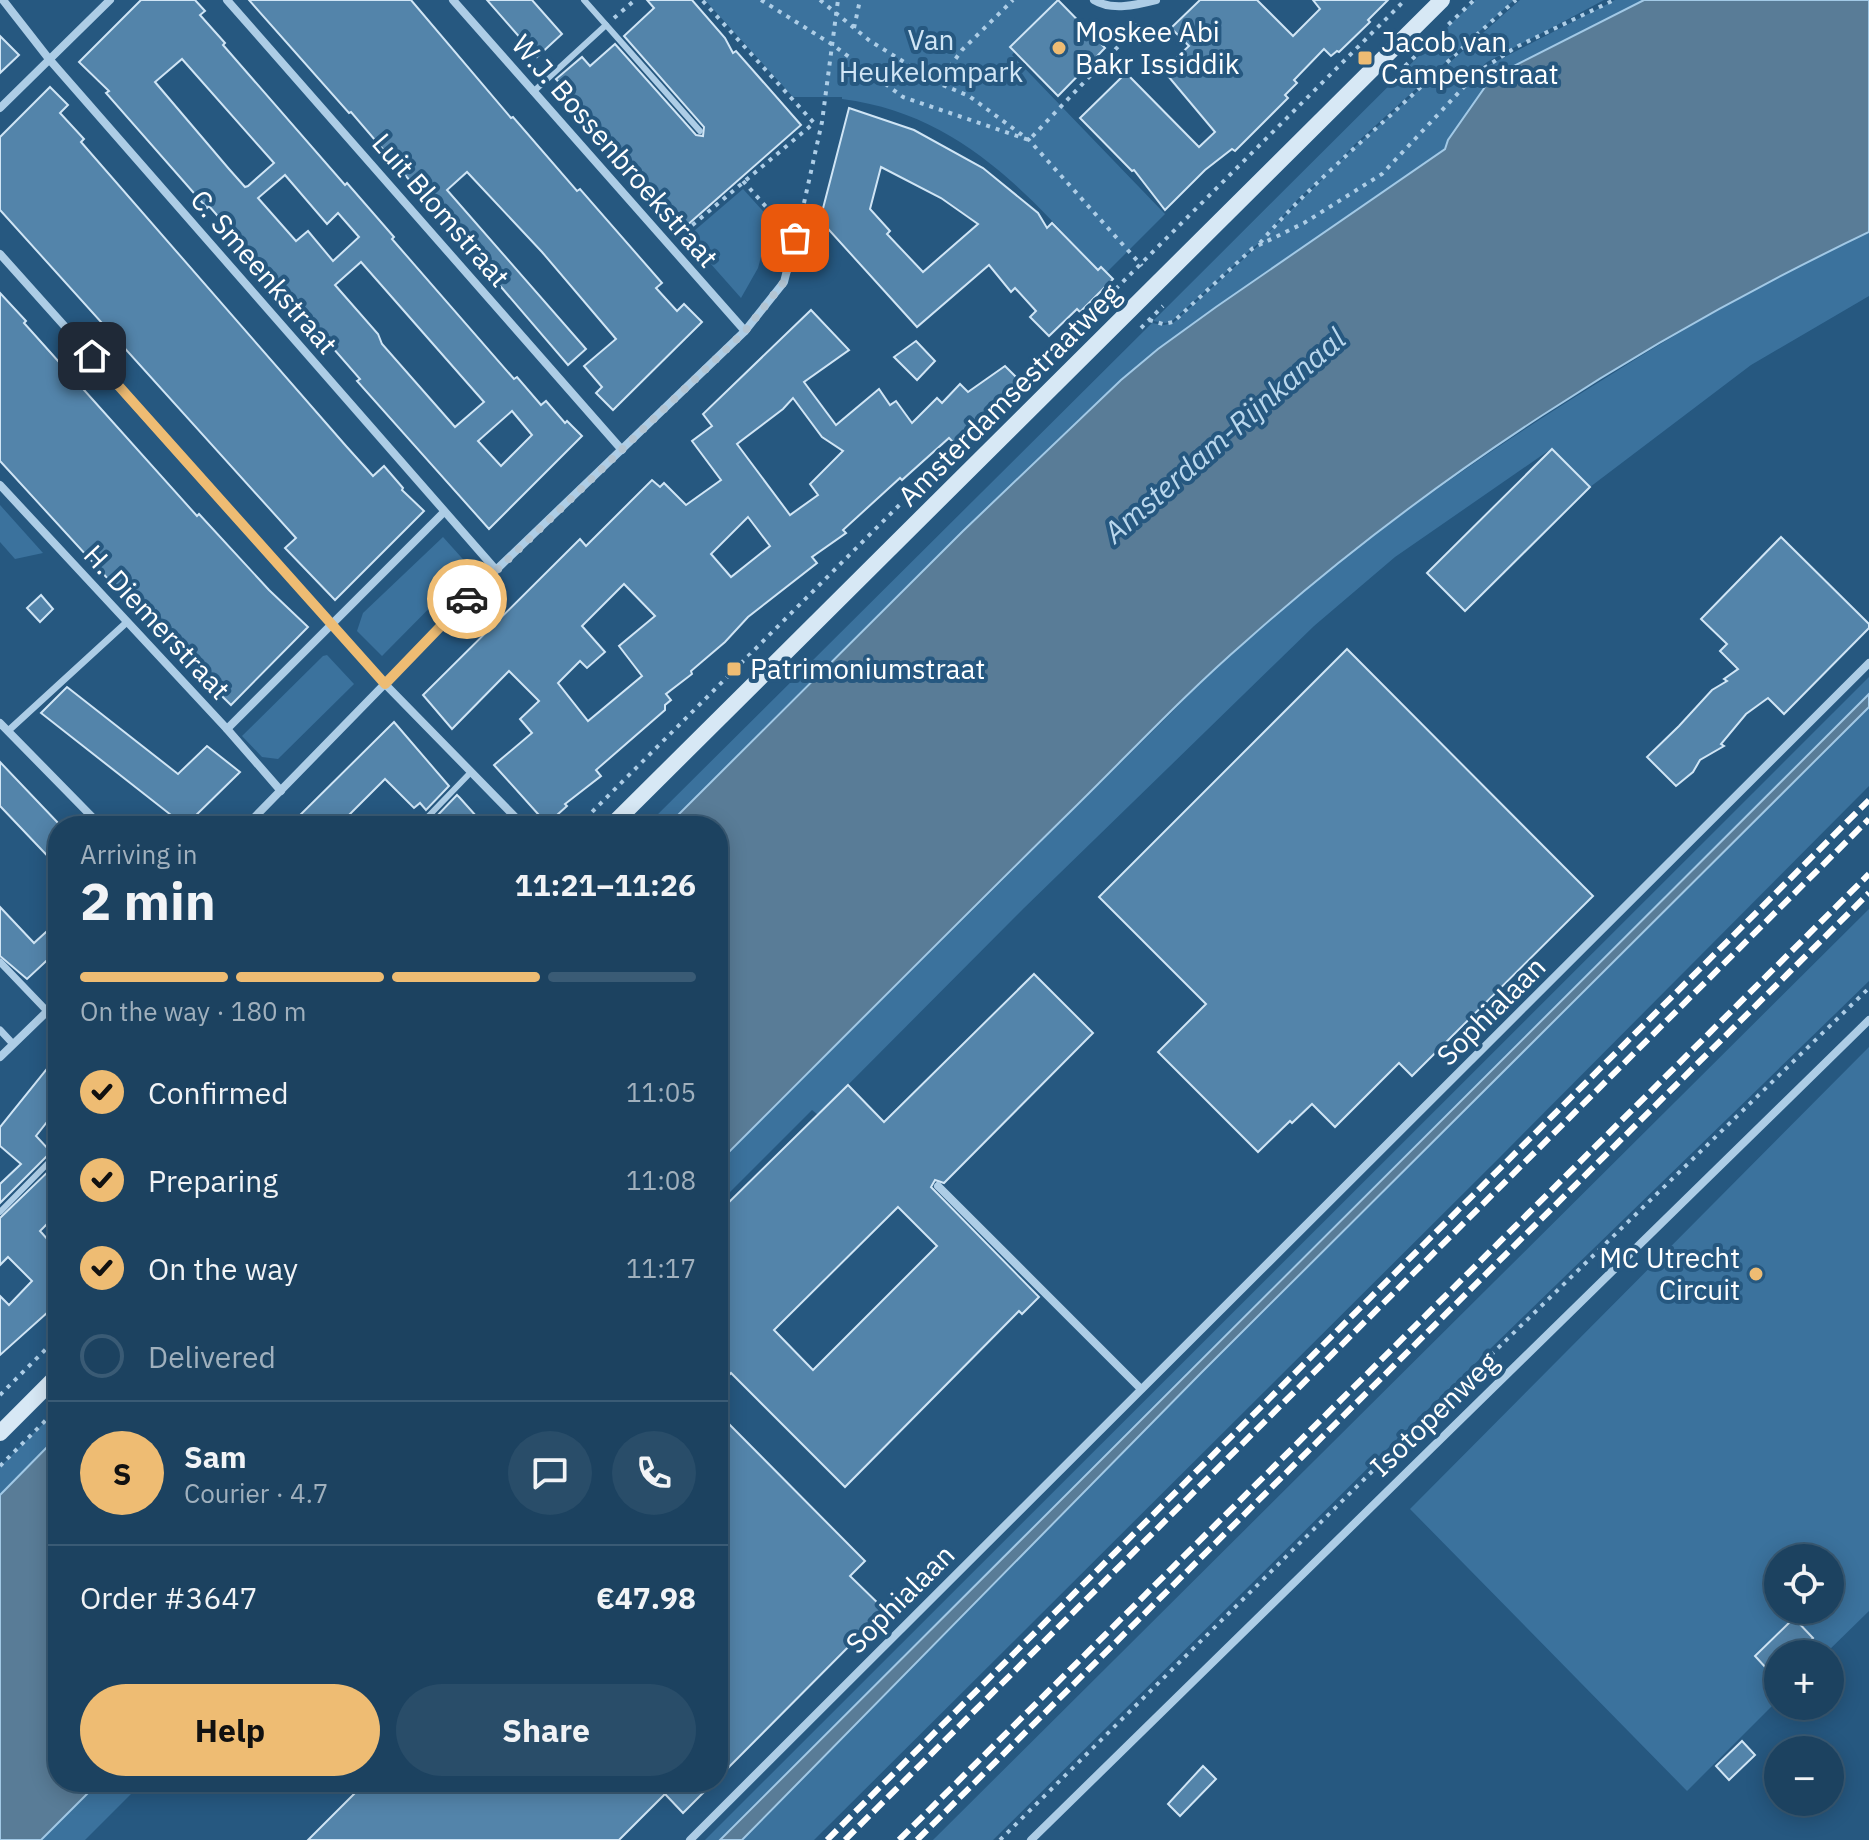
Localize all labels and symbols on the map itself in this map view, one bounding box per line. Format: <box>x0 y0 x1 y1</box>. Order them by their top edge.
place label: Moskee Abi Bakr Issiddik <box>1075 13 1240 82</box>
park label: Van Heukelompark <box>839 21 1024 90</box>
place label: Jacob van Campenstraat <box>1381 23 1558 92</box>
street label: W.J. Bossenbroekstraat <box>504 26 727 275</box>
marker: Moskee Abi Bakr Issiddik <box>1050 39 1068 57</box>
marker: Jacob van Campenstraat <box>1356 49 1374 67</box>
street label: Luit Blomstraat <box>364 125 518 294</box>
street label: C. Smeenkstraat <box>183 182 346 362</box>
pin <box>761 204 829 272</box>
street label: Amsterdamsestraatweg <box>889 275 1128 514</box>
water label: Amsterdam-Rijnkanaal <box>1094 319 1353 551</box>
pin <box>58 322 126 390</box>
street label: H. Diemerstraat <box>76 536 239 707</box>
courier <box>427 559 507 639</box>
place label: Patrimoniumstraat <box>750 650 985 687</box>
marker: Patrimoniumstraat <box>725 660 743 678</box>
street label: Sophialaan <box>1428 948 1553 1073</box>
place label: MC Utrecht Circuit <box>1599 1239 1740 1308</box>
marker: MC Utrecht Circuit <box>1747 1265 1765 1283</box>
street label: Isotopenweg <box>1362 1343 1506 1484</box>
street label: Sophialaan <box>837 1536 962 1661</box>

